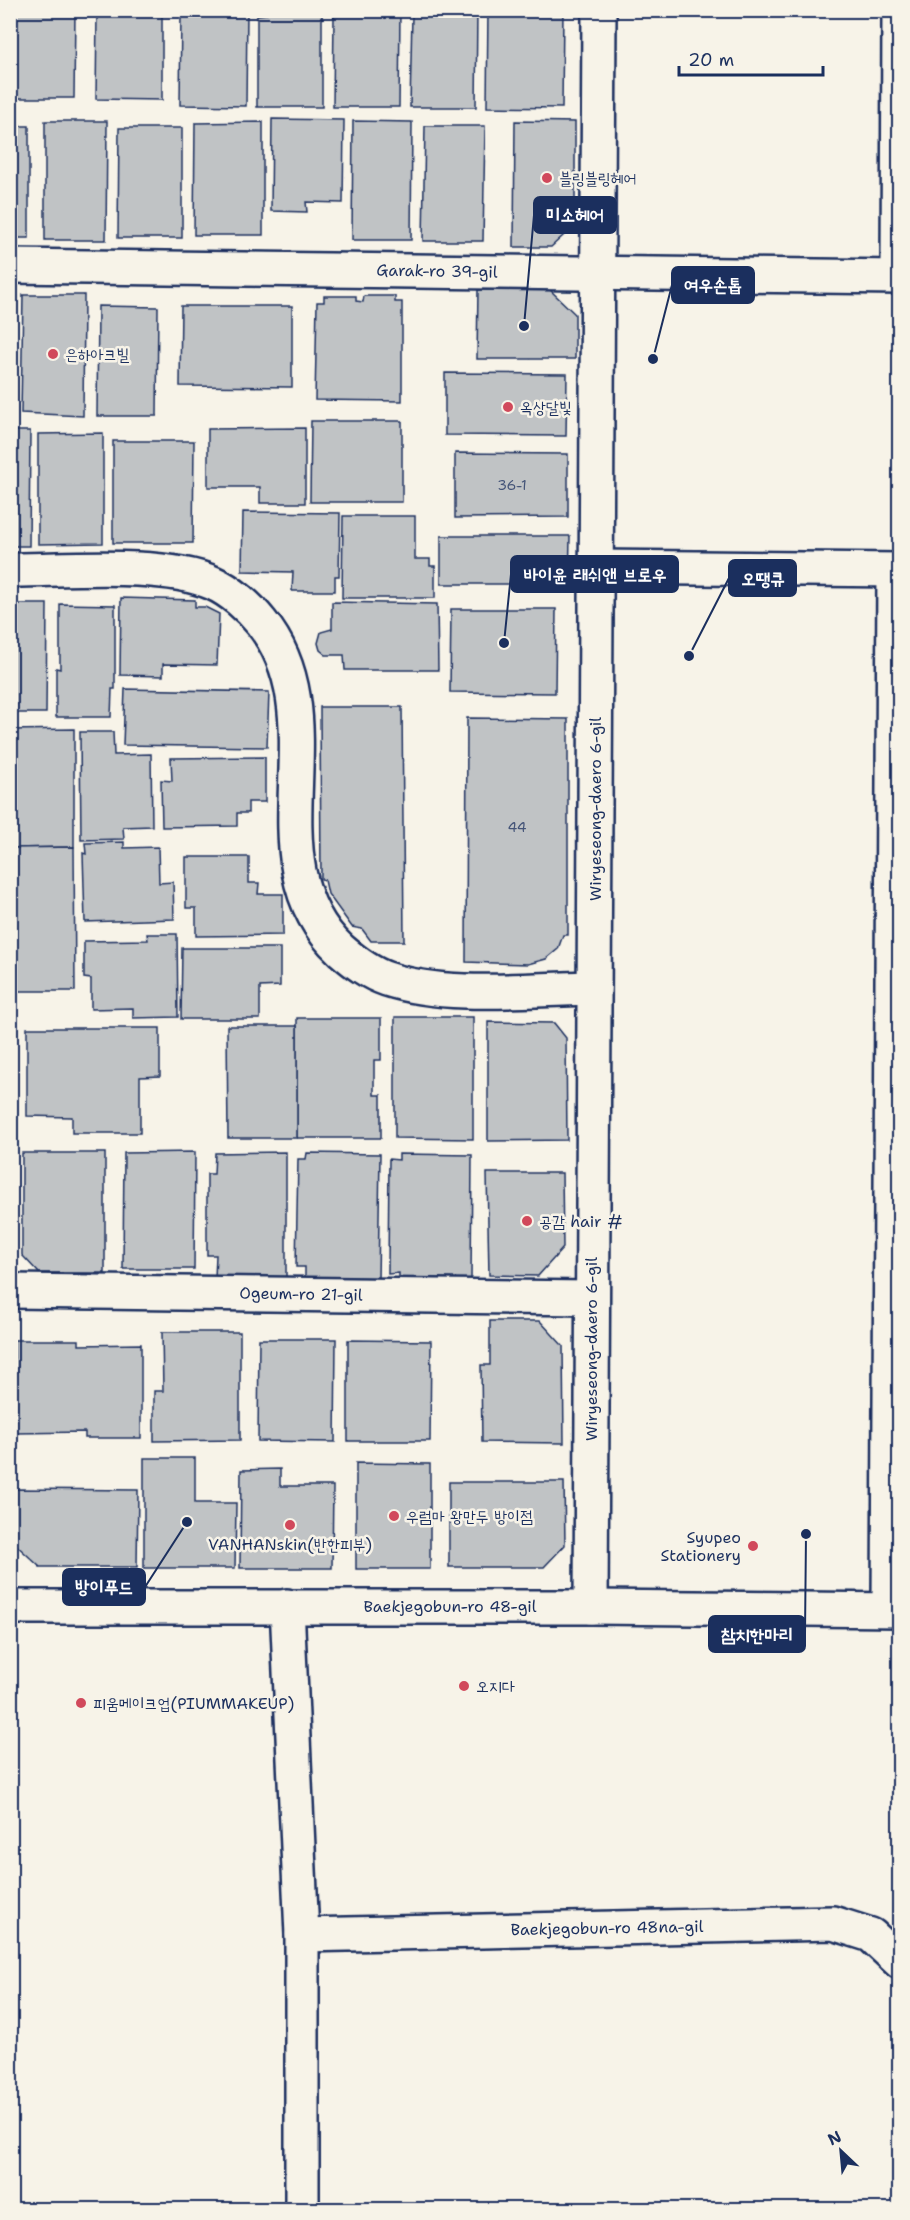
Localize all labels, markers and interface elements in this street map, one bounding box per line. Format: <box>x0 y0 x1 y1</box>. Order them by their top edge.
scale bar <box>679 39 823 77</box>
text: 20 m <box>688 48 734 72</box>
place label: 블링블링헤어 <box>559 168 636 189</box>
marker: 블링블링헤어 <box>540 171 554 185</box>
callout: 미소헤어 <box>534 197 616 233</box>
text: 미소헤어 <box>546 203 604 227</box>
street label: Garak-ro 39-gil <box>376 259 498 283</box>
callout: 여우손톱 <box>672 267 754 303</box>
text: 여우손톱 <box>684 273 742 297</box>
place label: 은하아크빌 <box>65 344 130 365</box>
marker: 은하아크빌 <box>46 347 60 361</box>
place label: 옥상달빛 <box>520 397 572 418</box>
marker: 옥상달빛 <box>501 400 515 414</box>
house number: 36-1 <box>497 476 527 494</box>
callout: 바이윤 래쉬앤 브로우 <box>511 556 678 592</box>
callout: 오땡큐 <box>729 560 796 596</box>
text: 바이윤 래쉬앤 브로우 <box>524 563 666 587</box>
text: 오땡큐 <box>741 567 785 591</box>
street label: Wiryeseong-daero 6-gil <box>585 717 606 901</box>
house number: 44 <box>507 818 527 836</box>
place label: 공감 hair # <box>539 1211 622 1232</box>
marker: 공감 hair # <box>520 1214 534 1228</box>
street label: Wiryeseong-daero 6-gil <box>581 1257 602 1441</box>
street label: Ogeum-ro 21-gil <box>239 1282 363 1306</box>
place label: 우럼마 왕만두 방이점 <box>406 1506 533 1527</box>
marker: 우럼마 왕만두 방이점 <box>387 1509 401 1523</box>
marker: VANHANskin(반한피부) <box>283 1518 297 1532</box>
place label: Syupeo Stationery <box>660 1527 741 1566</box>
place label: VANHANskin(반한피부) <box>208 1534 372 1555</box>
marker: Syupeo Stationery <box>746 1539 760 1553</box>
callout: 방이푸드 <box>63 1569 145 1605</box>
text: 방이푸드 <box>75 1575 133 1599</box>
street label: Baekjegobun-ro 48-gil <box>363 1596 537 1617</box>
callout: 참치한마리 <box>709 1616 805 1652</box>
text: 참치한마리 <box>721 1623 793 1647</box>
place label: 오지다 <box>476 1676 515 1697</box>
marker: 오지다 <box>457 1679 471 1693</box>
place label: 피움메이크업(PIUMMAKEUP) <box>93 1693 294 1714</box>
marker: 피움메이크업(PIUMMAKEUP) <box>74 1696 88 1710</box>
street label: Baekjegobun-ro 48na-gil <box>510 1916 704 1940</box>
north arrow <box>811 2121 871 2181</box>
text: N <box>824 2126 845 2150</box>

